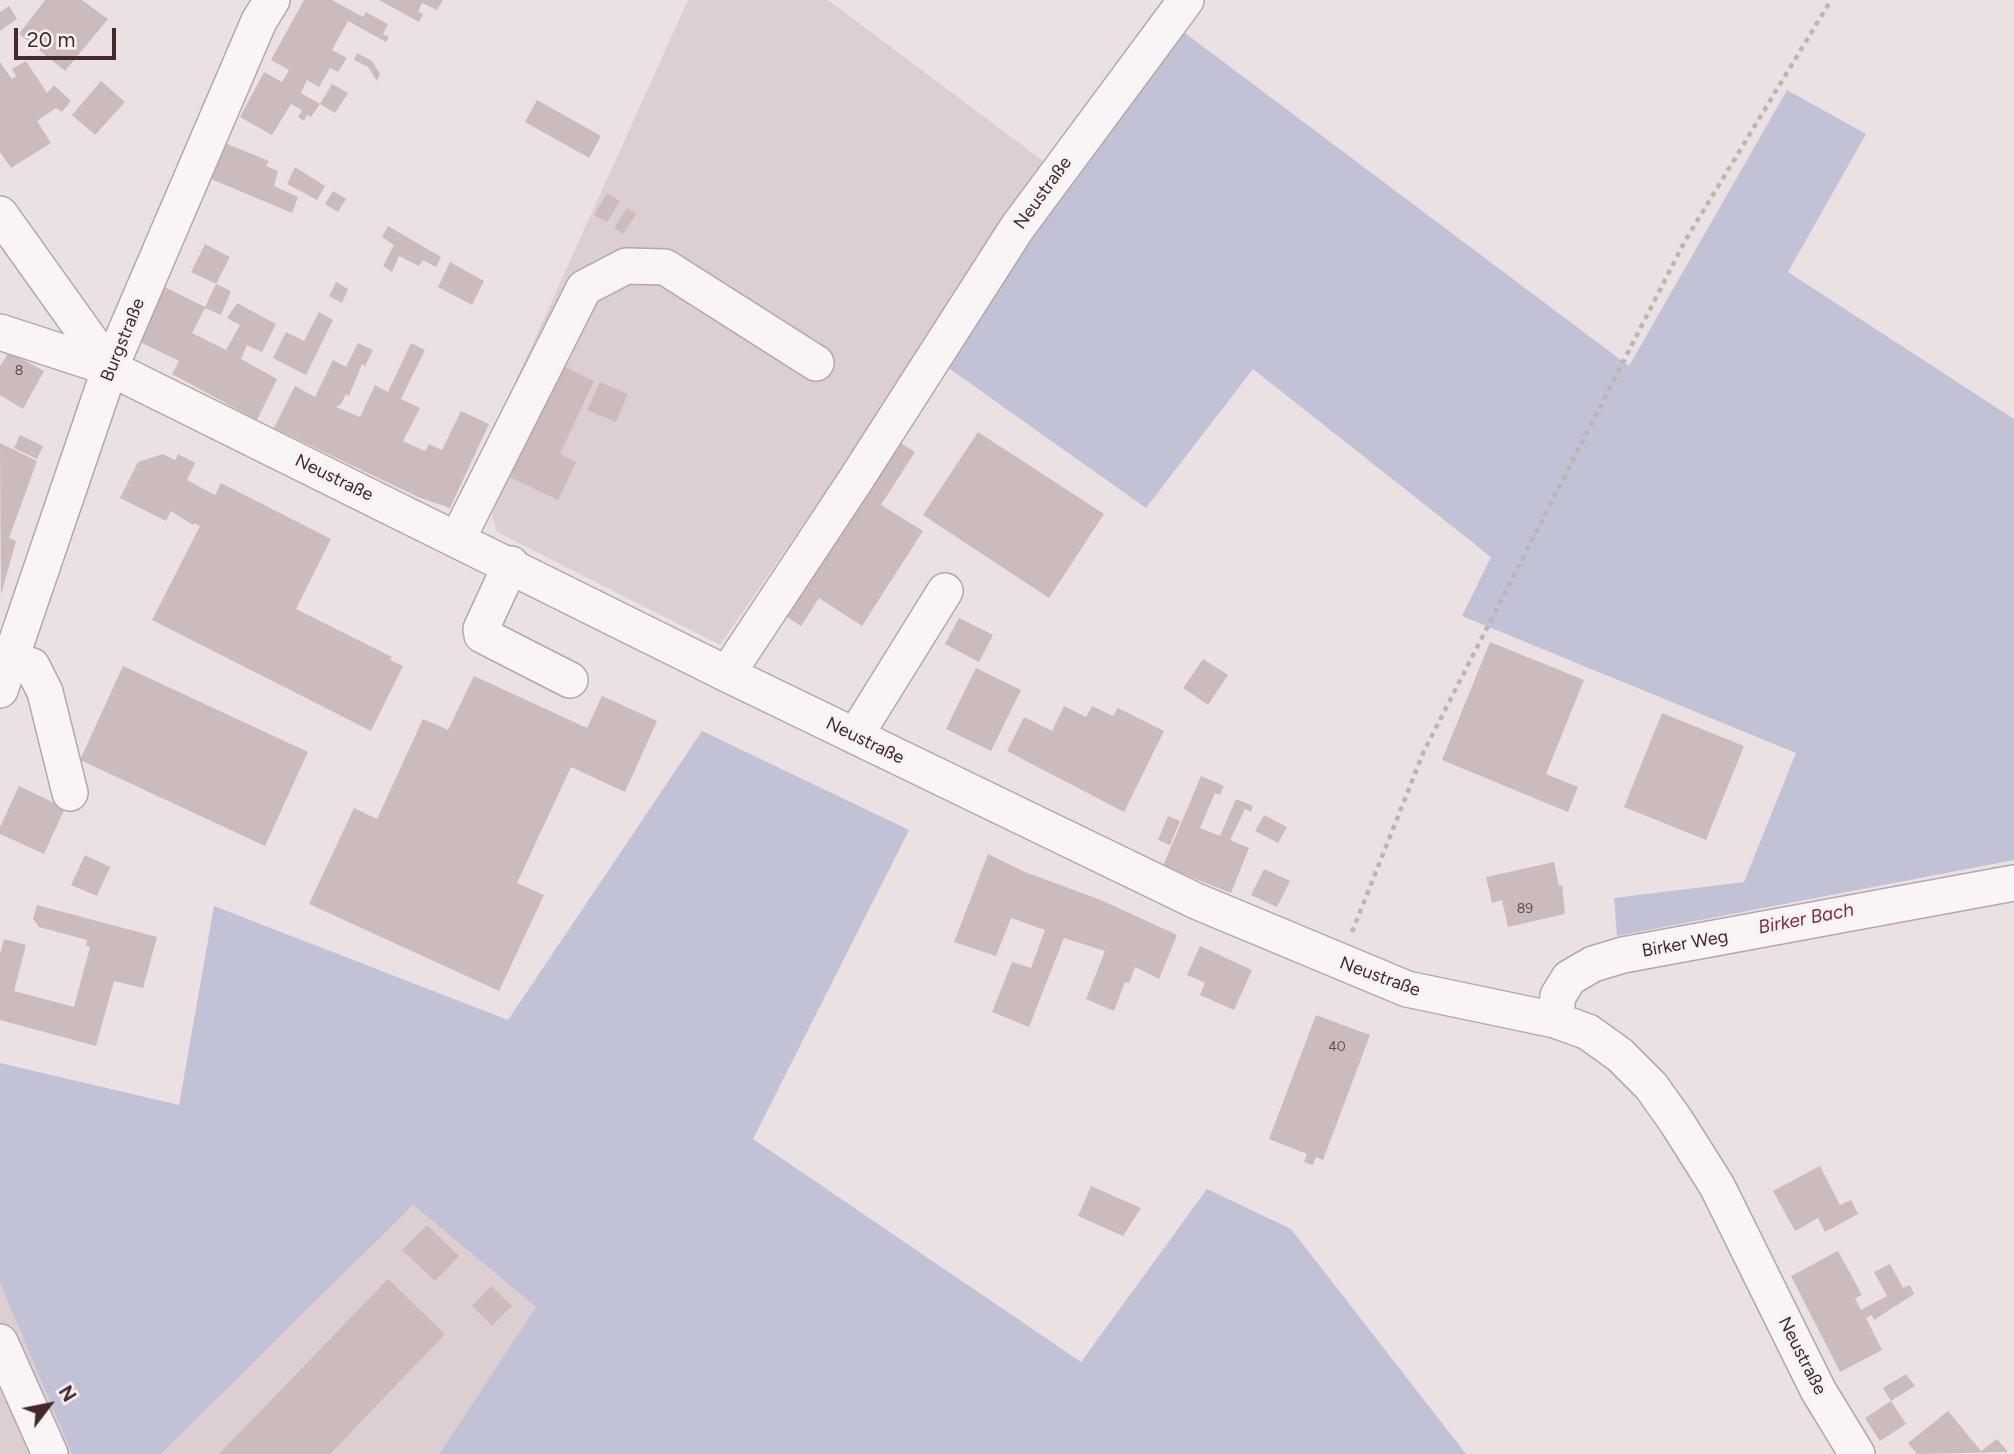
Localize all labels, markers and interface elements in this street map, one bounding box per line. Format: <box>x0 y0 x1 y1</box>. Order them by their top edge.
scale bar <box>18 14 119 58</box>
text: 20 m <box>27 27 75 52</box>
street label: Neustraße <box>1010 153 1076 233</box>
street label: Burgstraße <box>96 295 150 385</box>
house number: 8 <box>15 363 23 379</box>
street label: Neustraße <box>291 450 377 506</box>
street label: Neustraße <box>822 713 908 769</box>
water label: Birker Bach <box>1756 899 1856 939</box>
house number: 89 <box>1517 901 1533 917</box>
street label: Birker Weg <box>1640 926 1730 962</box>
street label: Neustraße <box>1337 952 1423 1002</box>
house number: 40 <box>1328 1039 1346 1055</box>
street label: Neustraße <box>1773 1314 1831 1398</box>
north arrow <box>14 1370 84 1440</box>
text: N <box>54 1381 81 1406</box>

